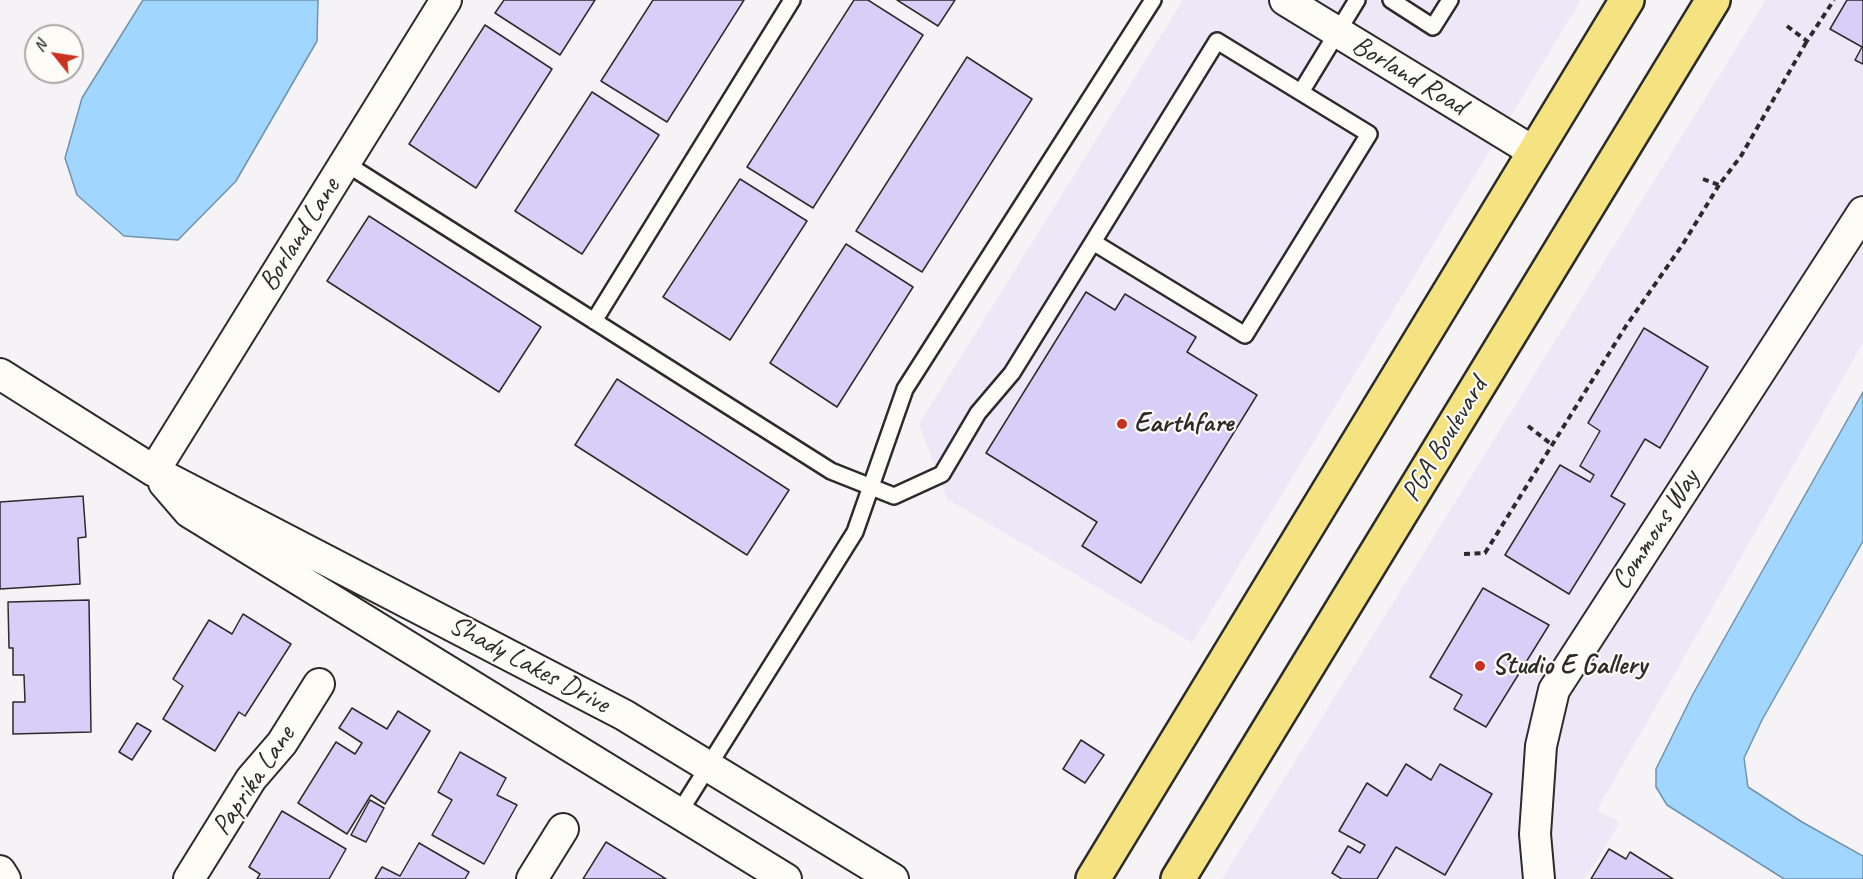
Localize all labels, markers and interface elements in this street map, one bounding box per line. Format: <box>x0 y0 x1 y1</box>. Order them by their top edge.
north arrow <box>24 24 84 84</box>
street label: Borland Road <box>1346 29 1472 123</box>
text: N <box>29 37 51 55</box>
street label: Borland Lane <box>252 172 348 298</box>
street label: PGA Boulevard <box>1395 372 1495 508</box>
place label: Earthfare <box>1134 407 1233 441</box>
marker: Earthfare <box>1115 417 1129 431</box>
street label: Commons Way <box>1605 464 1707 596</box>
street label: Shady Lakes Drive <box>443 609 615 721</box>
place label: Studio E Gallery <box>1492 649 1647 683</box>
marker: Studio E Gallery <box>1473 659 1487 673</box>
street label: Paprika Lane <box>205 720 303 842</box>

